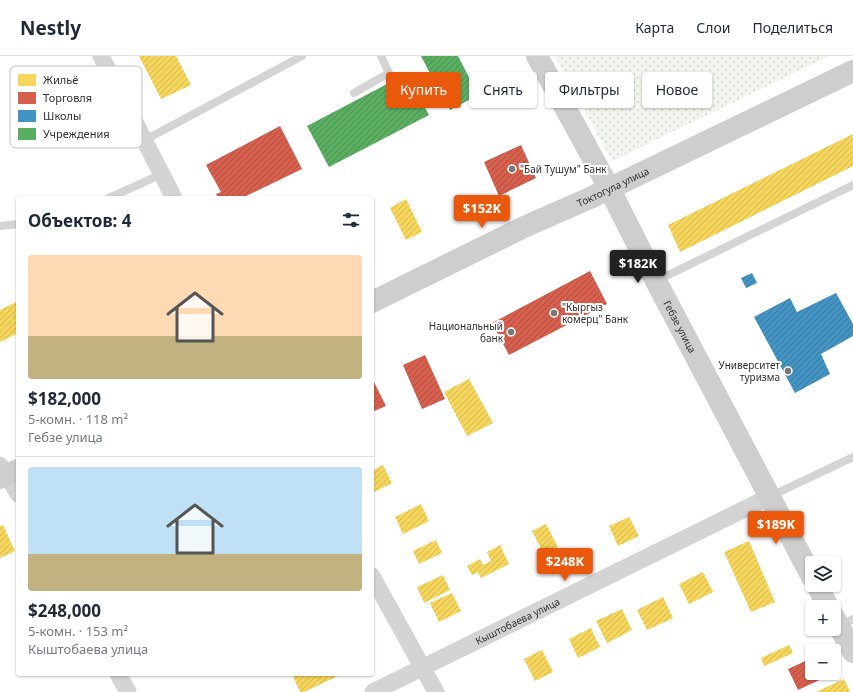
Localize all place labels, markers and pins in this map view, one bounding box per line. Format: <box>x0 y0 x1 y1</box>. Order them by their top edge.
place label: "Бай Тушум" Банк <box>520 162 607 176</box>
marker: "Бай Тушум" Банк <box>507 164 517 174</box>
pin: $152K <box>454 195 510 229</box>
pin: $182K <box>610 250 666 284</box>
place label: "Кыргыз комерц" Банк <box>562 300 629 326</box>
marker: "Кыргыз комерц" Банк <box>549 308 559 318</box>
place label: Национальный банк <box>429 319 504 345</box>
marker: Национальный банк <box>506 327 516 337</box>
place label: Университет туризма <box>719 358 780 384</box>
marker: Университет туризма <box>783 366 793 376</box>
pin: $189K <box>748 511 804 545</box>
pin: $248K <box>537 548 593 582</box>

